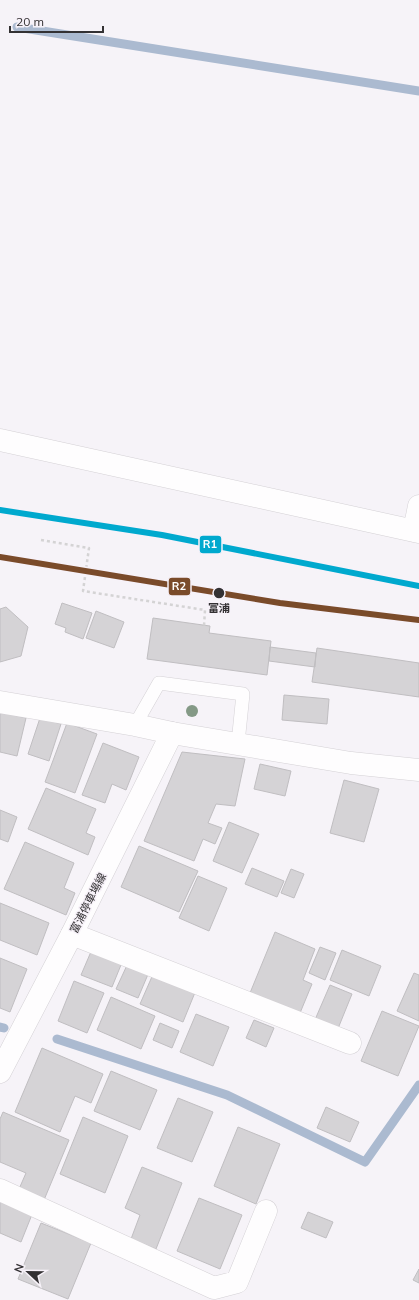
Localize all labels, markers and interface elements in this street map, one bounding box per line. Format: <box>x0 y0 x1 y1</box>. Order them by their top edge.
scale bar <box>10 8 103 34</box>
text: 20 m <box>16 14 44 29</box>
line badge: R1 <box>199 535 222 554</box>
text: R1 <box>203 537 218 551</box>
line badge: R2 <box>168 577 191 596</box>
text: R2 <box>172 579 187 593</box>
marker: 富浦 <box>212 586 226 600</box>
place label: 富浦 <box>208 601 230 615</box>
street label: 富浦停車場線 <box>67 870 109 936</box>
north arrow <box>8 1252 48 1292</box>
text: N <box>11 1262 27 1275</box>

